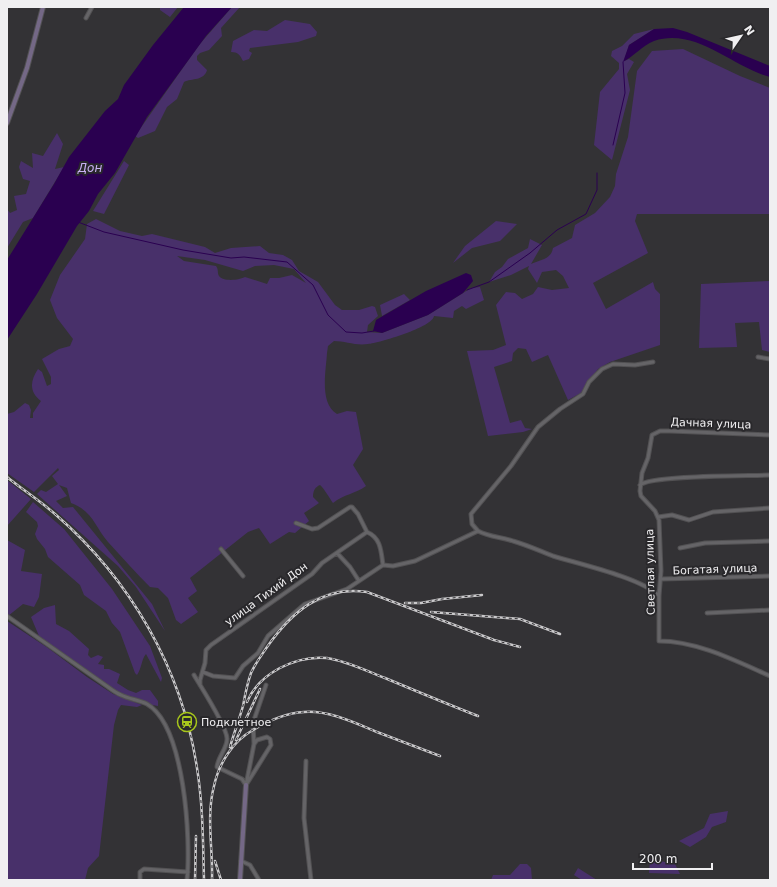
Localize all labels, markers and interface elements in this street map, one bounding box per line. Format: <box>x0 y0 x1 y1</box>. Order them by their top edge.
north arrow <box>721 16 761 56</box>
text: N <box>741 23 757 38</box>
water label: Дон <box>77 161 102 175</box>
street label: Дачная улица <box>670 416 752 431</box>
street label: Светлая улица <box>643 529 658 615</box>
street label: улица Тихий Дон <box>222 560 310 629</box>
street label: Богатая улица <box>672 562 758 577</box>
station icon: Подклетное <box>176 711 198 733</box>
place label: Подклетное <box>201 716 271 729</box>
scale bar <box>633 845 712 871</box>
text: 200 m <box>639 852 677 866</box>

